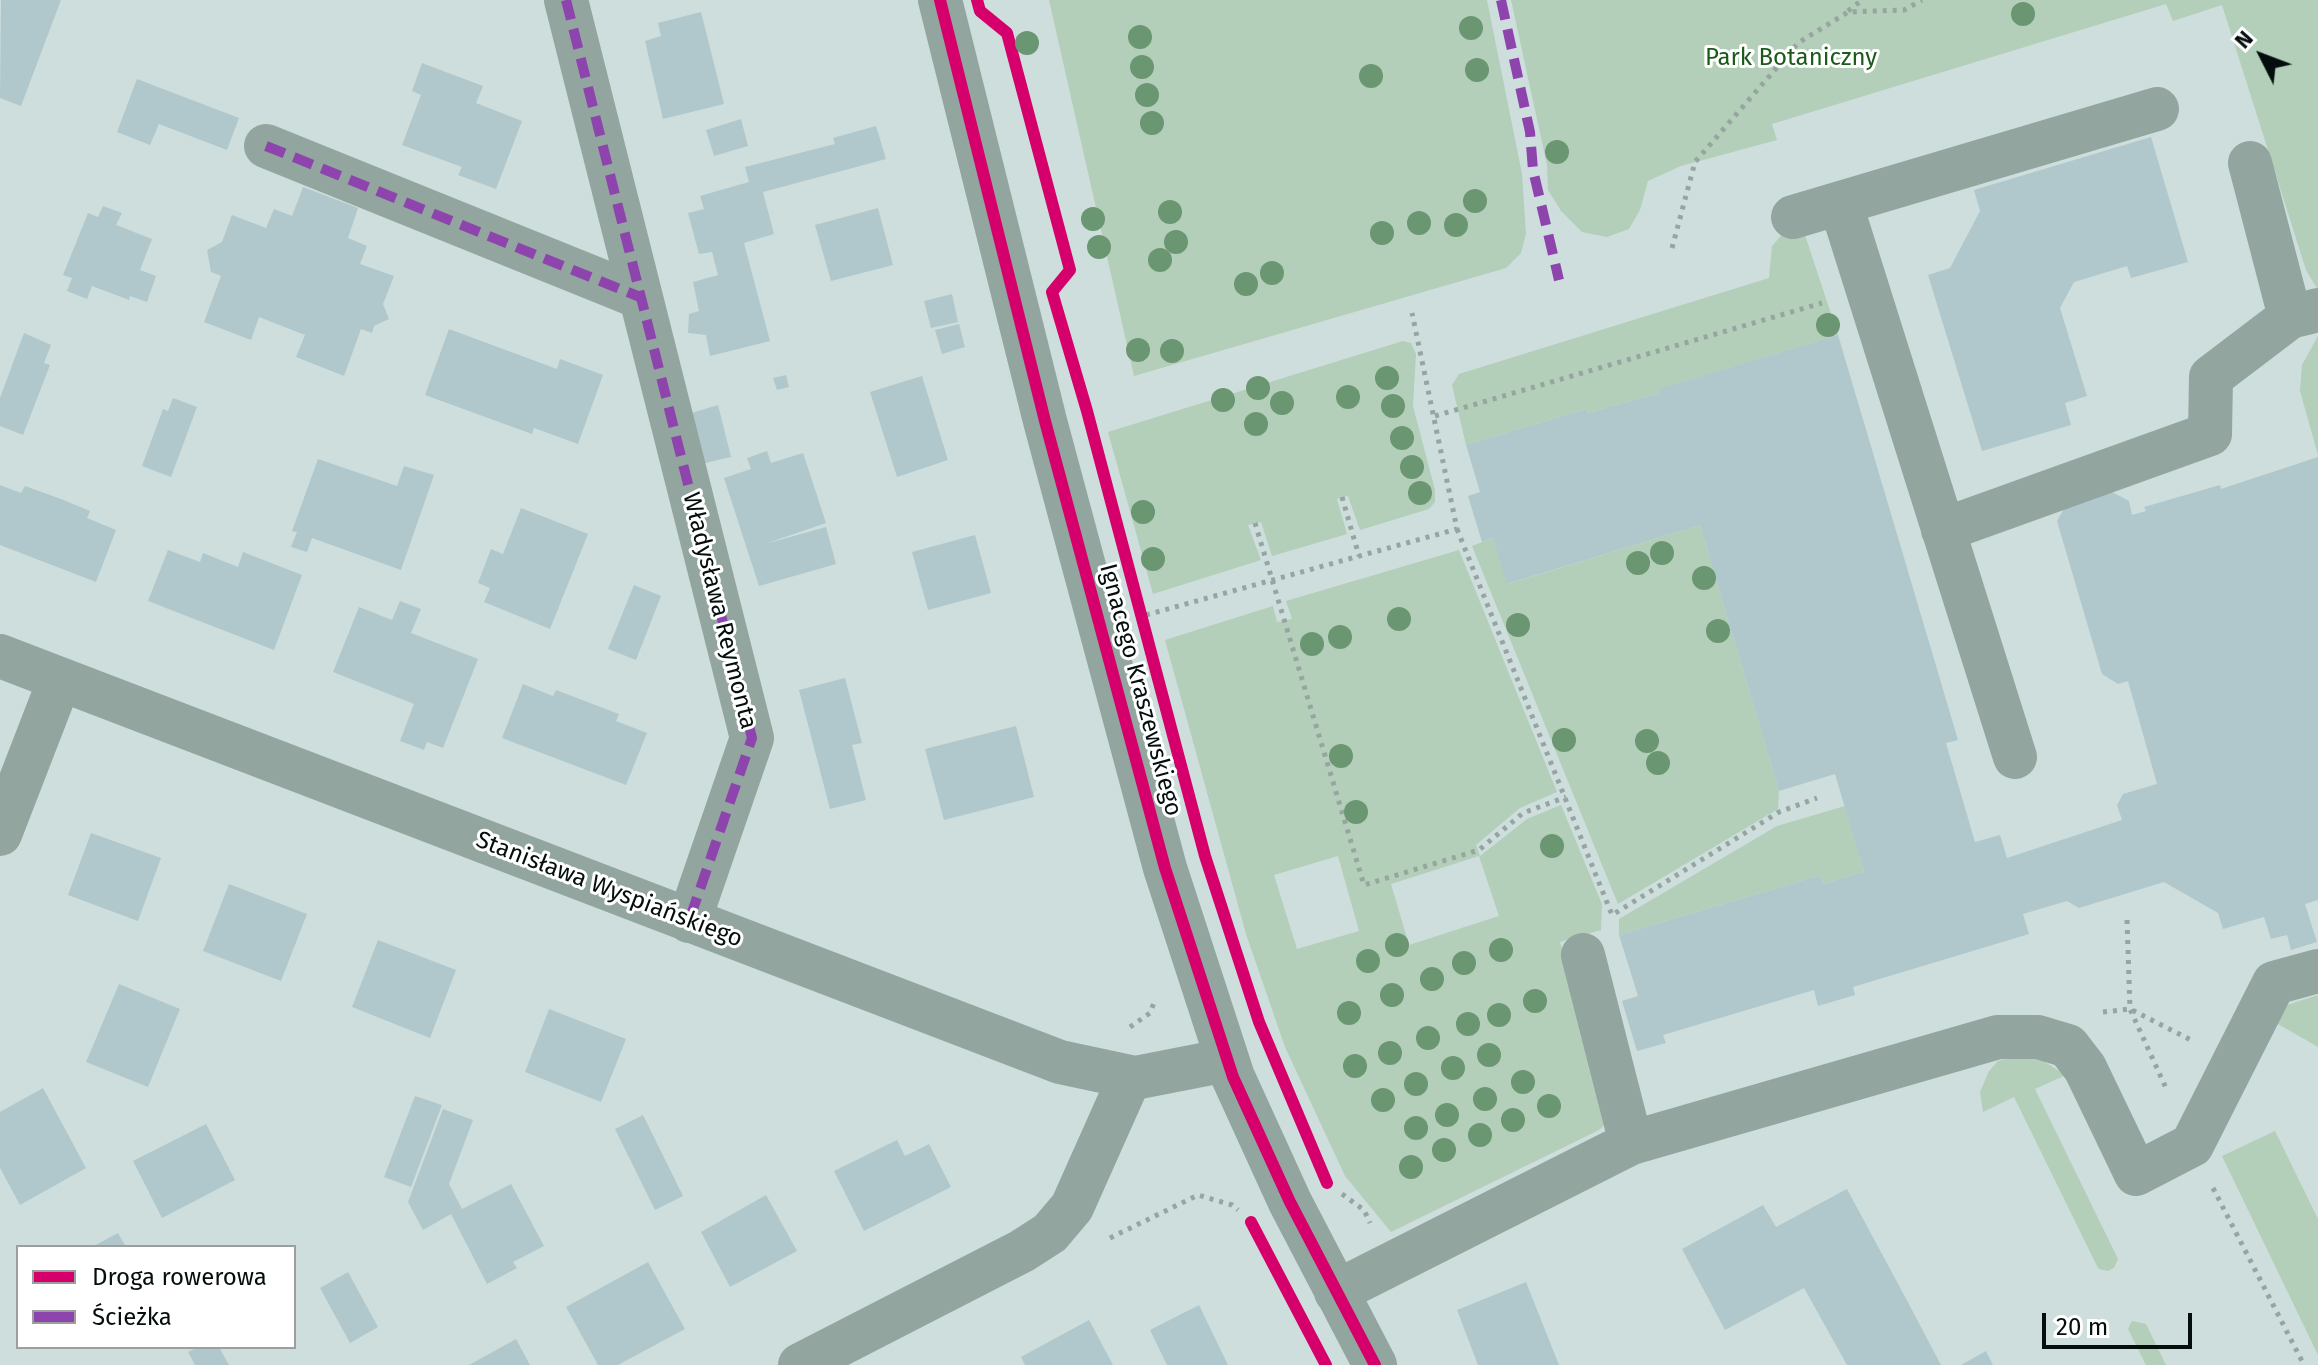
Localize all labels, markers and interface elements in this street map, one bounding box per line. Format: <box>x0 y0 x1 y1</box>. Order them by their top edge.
north arrow <box>2222 16 2302 96</box>
text: N <box>2229 25 2259 54</box>
park label: Park Botaniczny <box>1705 44 1877 72</box>
street label: Władysława Reymonta <box>676 490 762 732</box>
street label: Ignacego Kraszewskiego <box>1092 561 1188 819</box>
street label: Stanisława Wyspiańskiego <box>472 826 746 954</box>
legend <box>16 1245 296 1349</box>
text: Droga rowerowa <box>92 1263 267 1291</box>
scale bar <box>2046 1297 2196 1347</box>
text: Ścieżka <box>92 1303 172 1331</box>
text: 20 m <box>2056 1313 2108 1341</box>

